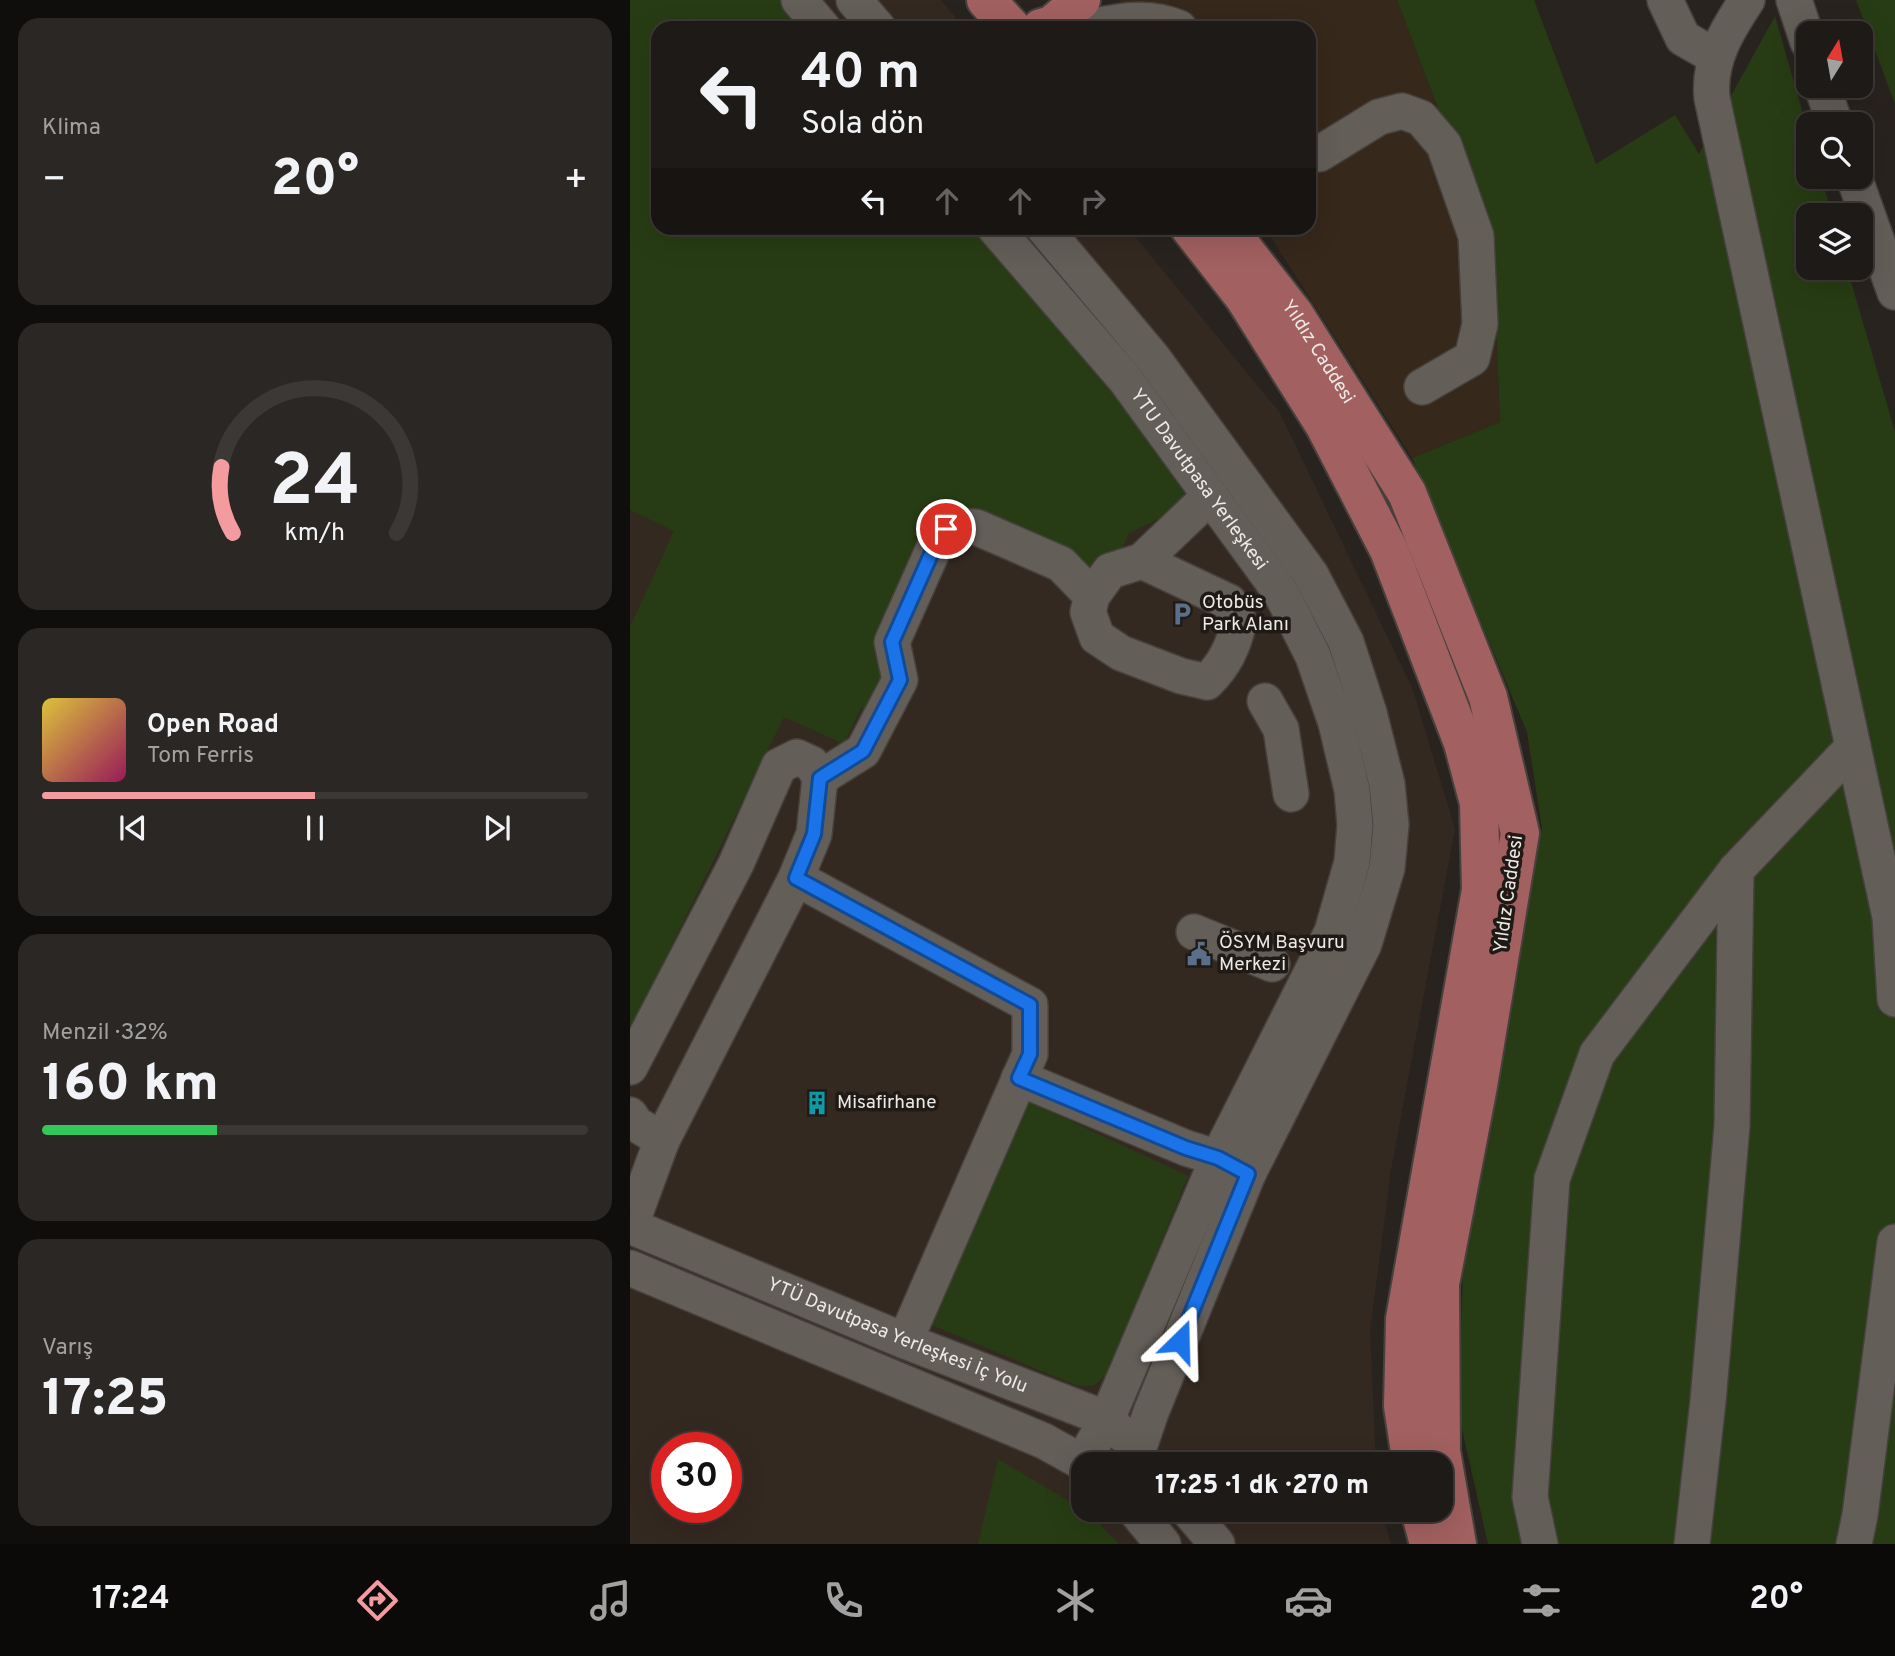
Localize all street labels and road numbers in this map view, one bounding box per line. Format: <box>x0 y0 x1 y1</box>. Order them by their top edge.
street label: Yıldız Caddesi <box>1276 295 1360 409</box>
street label: YTU Davutpasa Yerleşkesi <box>1124 384 1273 575</box>
street label: Yıldız Caddesi <box>1489 834 1529 954</box>
street label: YTÜ Davutpasa Yerleşkesi İç Yolu <box>763 1273 1031 1399</box>

